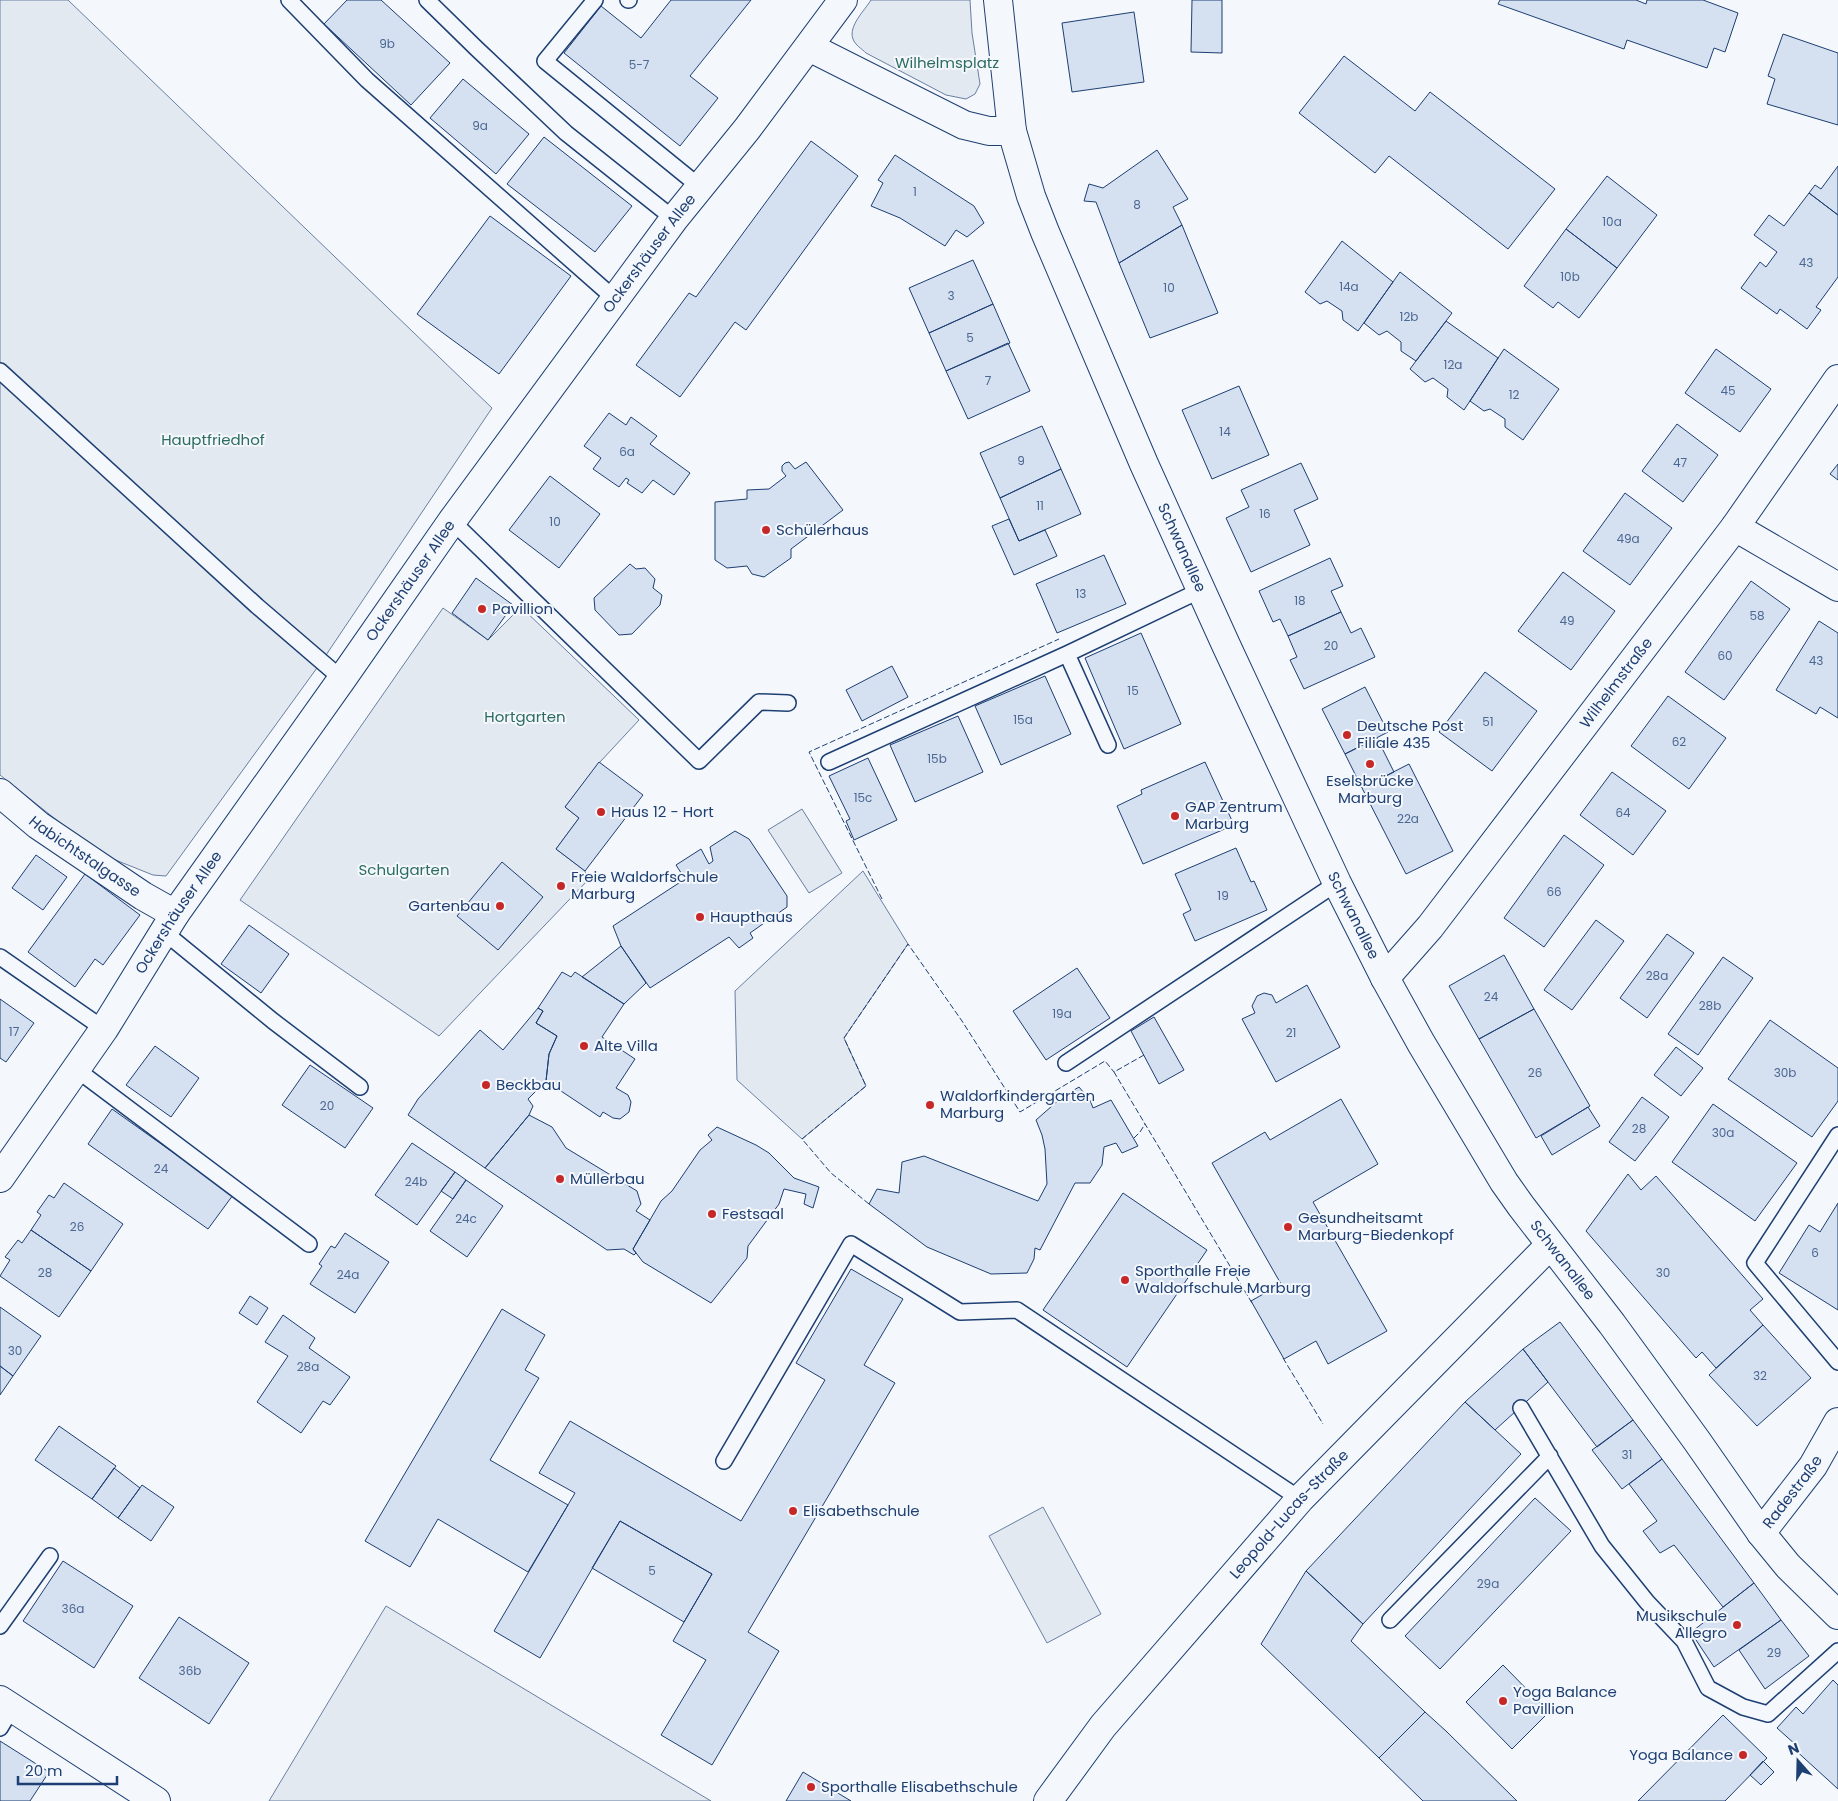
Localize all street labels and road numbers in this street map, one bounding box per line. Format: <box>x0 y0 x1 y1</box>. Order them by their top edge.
street label: Ockershäuser Allee <box>597 189 700 317</box>
street label: Schwanallee <box>1153 499 1212 595</box>
street label: Ockershäuser Allee <box>360 515 460 645</box>
street label: Wilhelmstraße <box>1574 633 1657 732</box>
street label: Habichtstalgasse <box>25 811 145 902</box>
street label: Ockershäuser Allee <box>130 846 227 978</box>
street label: Schwanallee <box>1323 868 1385 963</box>
street label: Schwanallee <box>1526 1215 1601 1304</box>
street label: Leopold-Lucas-Straße <box>1224 1445 1353 1583</box>
street label: Radestraße <box>1757 1451 1827 1533</box>

